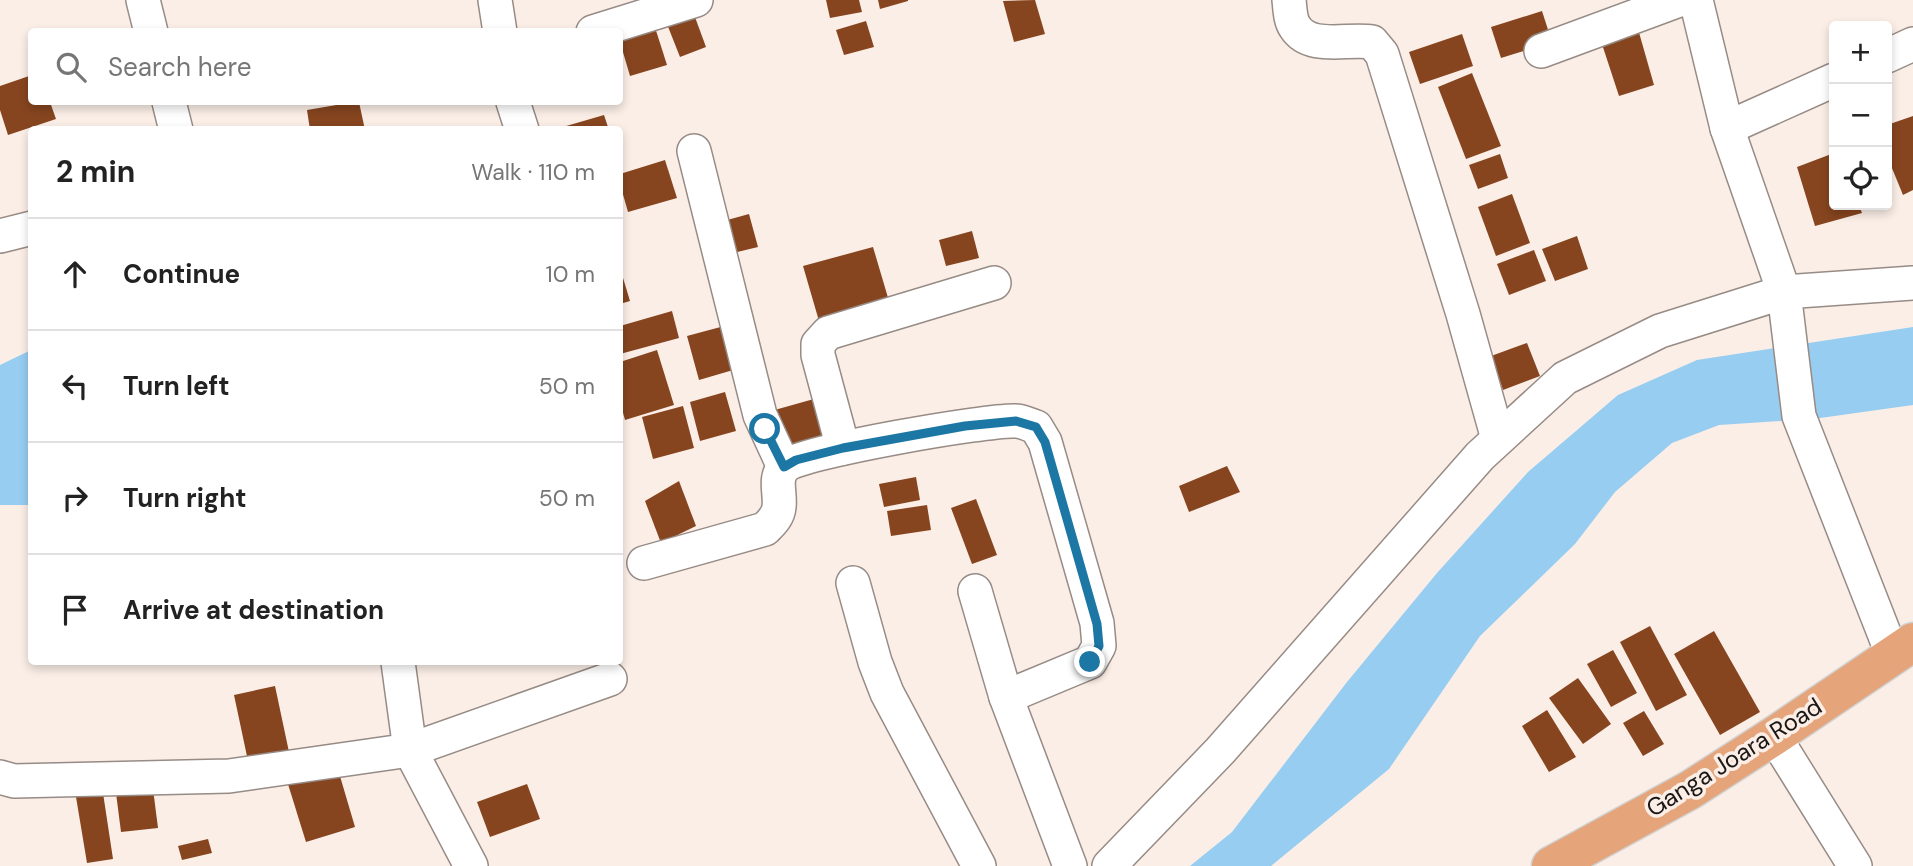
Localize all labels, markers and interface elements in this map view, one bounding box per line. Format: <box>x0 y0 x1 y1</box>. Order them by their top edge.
map controls <box>1829 21 1892 210</box>
button: + <box>1829 21 1892 84</box>
search box <box>28 28 623 105</box>
icon: search <box>52 48 90 86</box>
text: Search here <box>108 50 251 84</box>
button: − <box>1829 84 1892 147</box>
button: locate <box>1829 147 1892 210</box>
text: 2 min <box>56 152 135 191</box>
text: Walk · 110 m <box>471 157 595 187</box>
icon: ahead <box>56 255 94 293</box>
text: Continue <box>123 257 240 291</box>
text: 10 m <box>545 259 595 289</box>
icon: left <box>56 367 94 405</box>
text: Turn left <box>123 369 230 403</box>
text: 50 m <box>539 371 595 401</box>
route start <box>749 413 780 444</box>
icon: right <box>56 479 94 517</box>
text: Turn right <box>123 481 247 515</box>
text: 50 m <box>539 483 595 513</box>
icon: arrive <box>56 591 94 629</box>
text: Arrive at destination <box>123 593 384 627</box>
route end <box>1074 646 1105 677</box>
street label: Ganga Joara Road <box>1640 690 1828 824</box>

